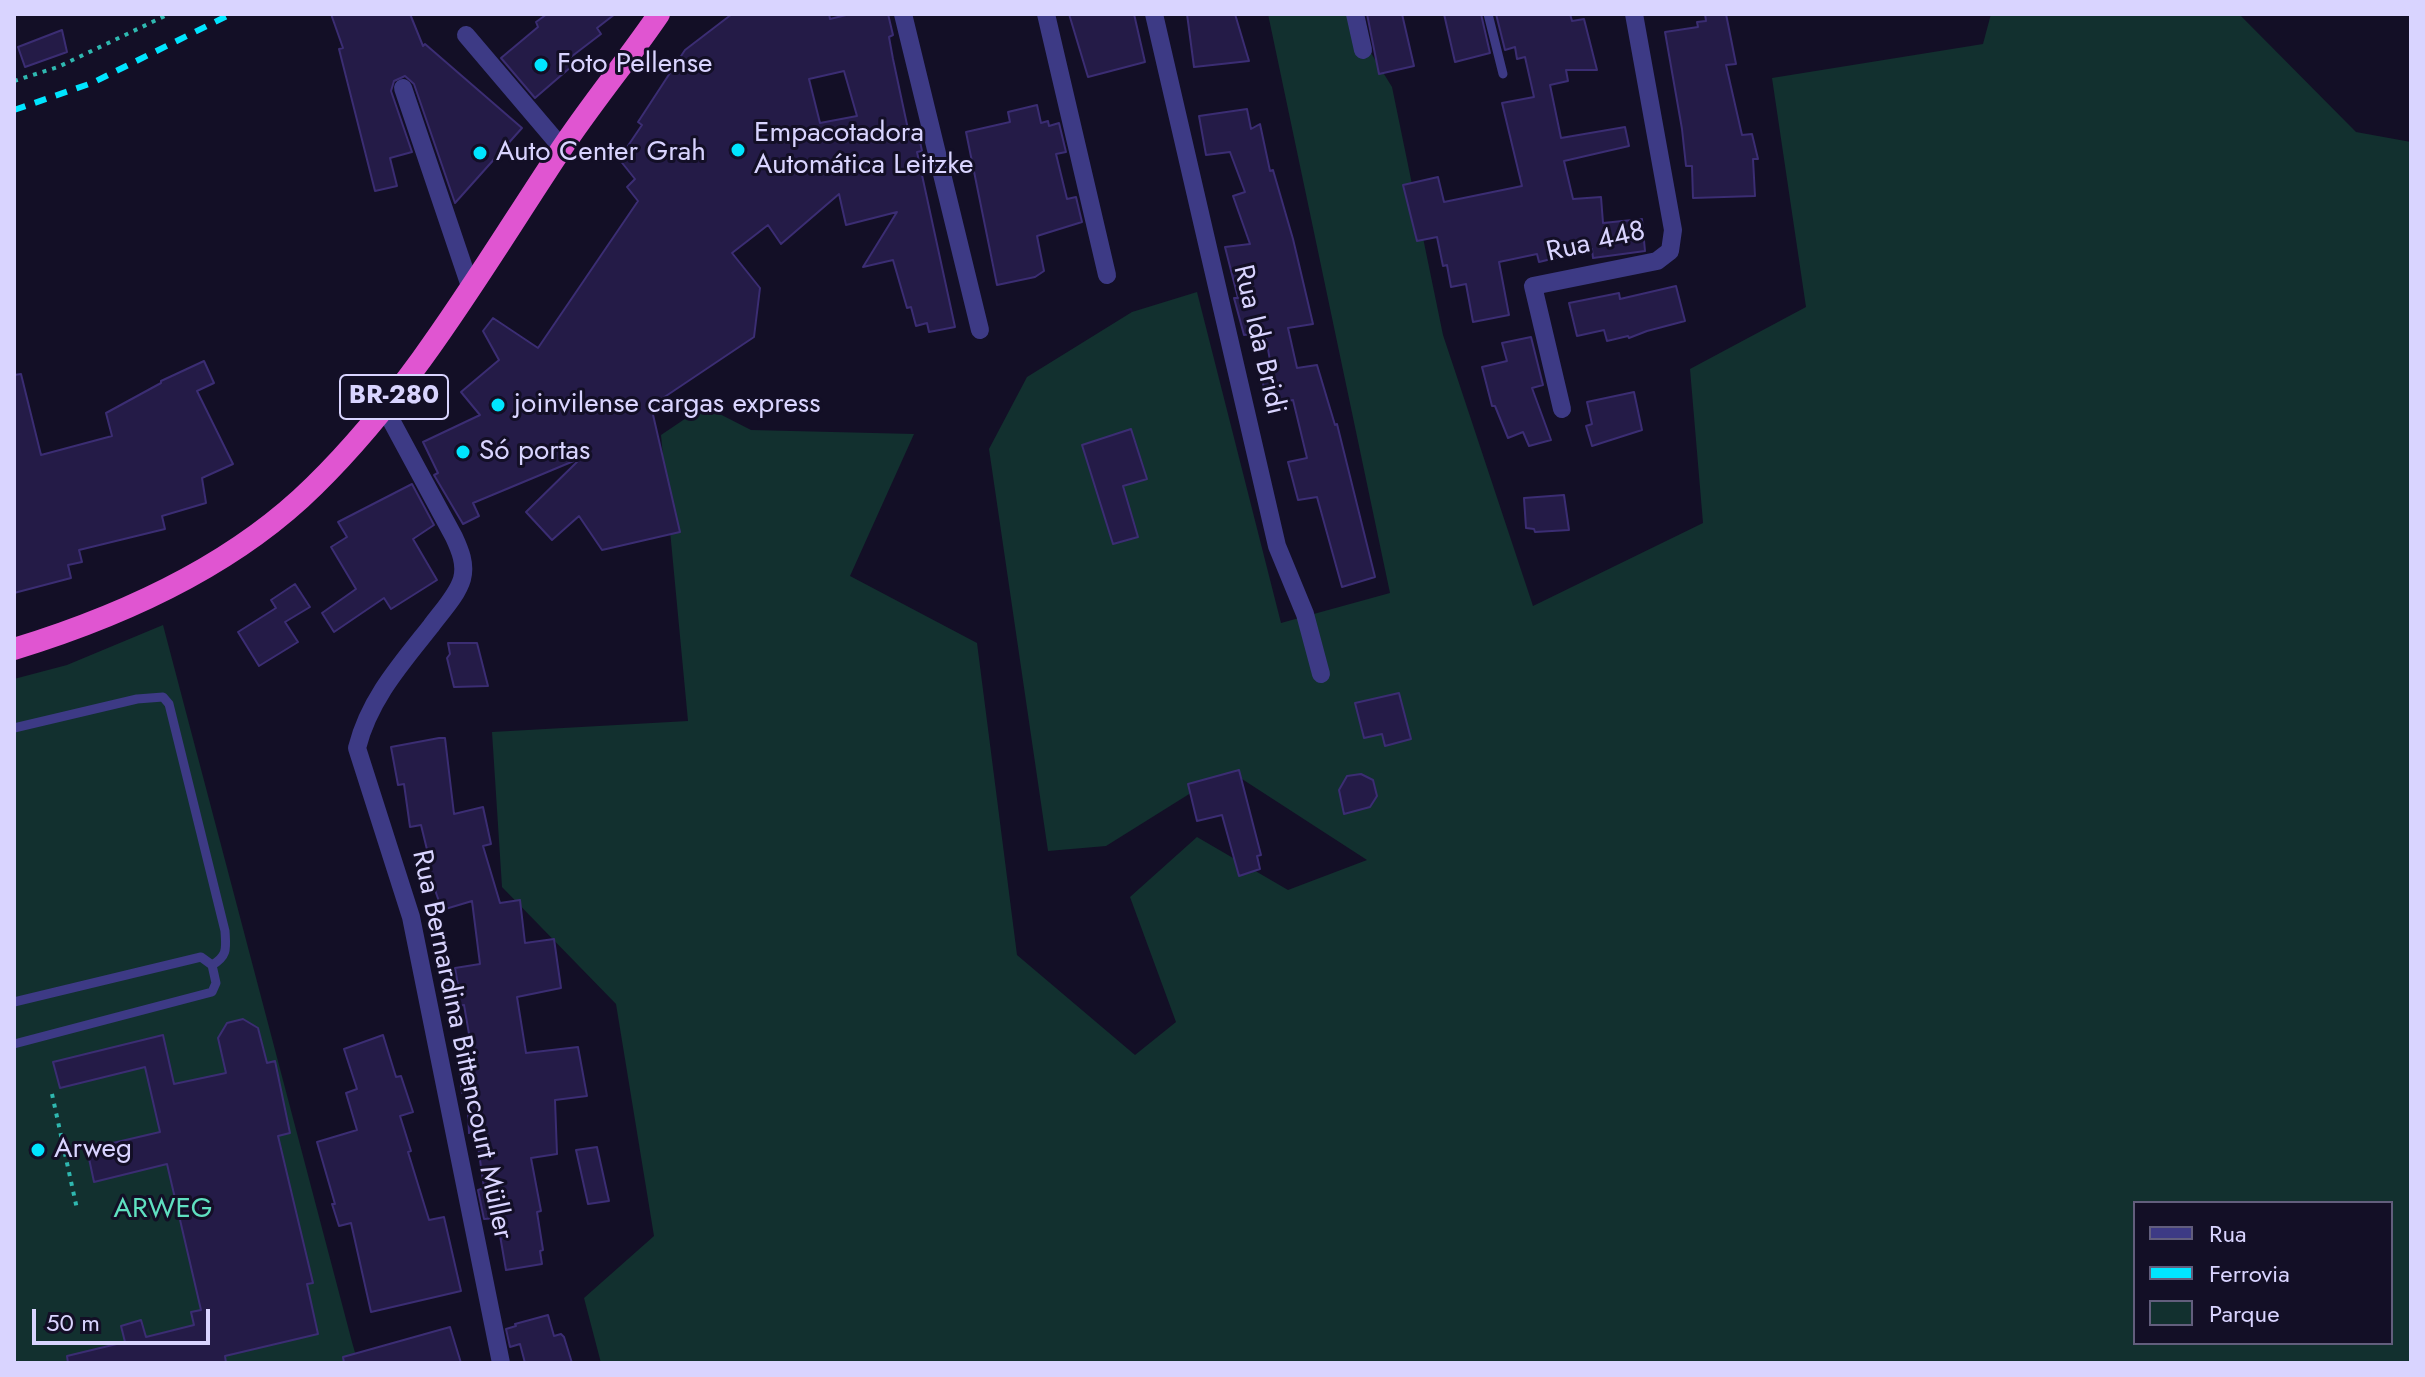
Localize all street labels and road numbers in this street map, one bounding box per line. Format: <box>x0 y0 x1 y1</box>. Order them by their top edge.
street label: Rua 448 <box>1543 215 1649 271</box>
street label: Rua Ida Bridi <box>1224 262 1292 418</box>
road number: BR-280 <box>340 375 448 419</box>
street label: Rua Bernardina Bittencourt Müller <box>403 847 519 1243</box>

